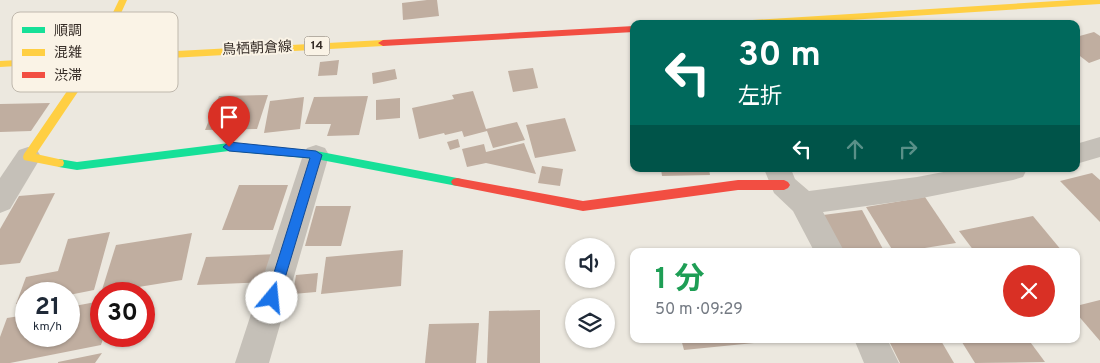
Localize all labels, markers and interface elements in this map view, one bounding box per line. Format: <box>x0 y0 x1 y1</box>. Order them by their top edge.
legend <box>12 12 178 92</box>
text: 順調 <box>54 23 82 40</box>
text: 30 m <box>738 34 821 78</box>
road number: 14 <box>304 36 330 56</box>
street label: 鳥栖朝倉線 <box>222 39 292 59</box>
icon: left <box>655 40 720 105</box>
text: 混雑 <box>54 44 82 62</box>
text: 渋滞 <box>54 68 82 85</box>
text: 左折 <box>738 84 782 111</box>
pin <box>208 96 250 147</box>
icon: arrive <box>215 103 243 131</box>
icon: left <box>788 135 816 163</box>
icon: ahead <box>841 135 869 163</box>
icon: right <box>894 135 922 163</box>
map controls <box>565 238 615 348</box>
button: sound <box>565 238 615 288</box>
text: 1 分 <box>655 262 705 299</box>
button: close <box>1003 265 1055 317</box>
position arrow <box>245 271 297 323</box>
speed limit sign: 30 <box>90 282 155 347</box>
text: 21 <box>35 292 60 324</box>
button: layers <box>565 298 615 348</box>
text: 50 m · 09:29 <box>655 300 743 320</box>
text: km/h <box>33 319 62 335</box>

